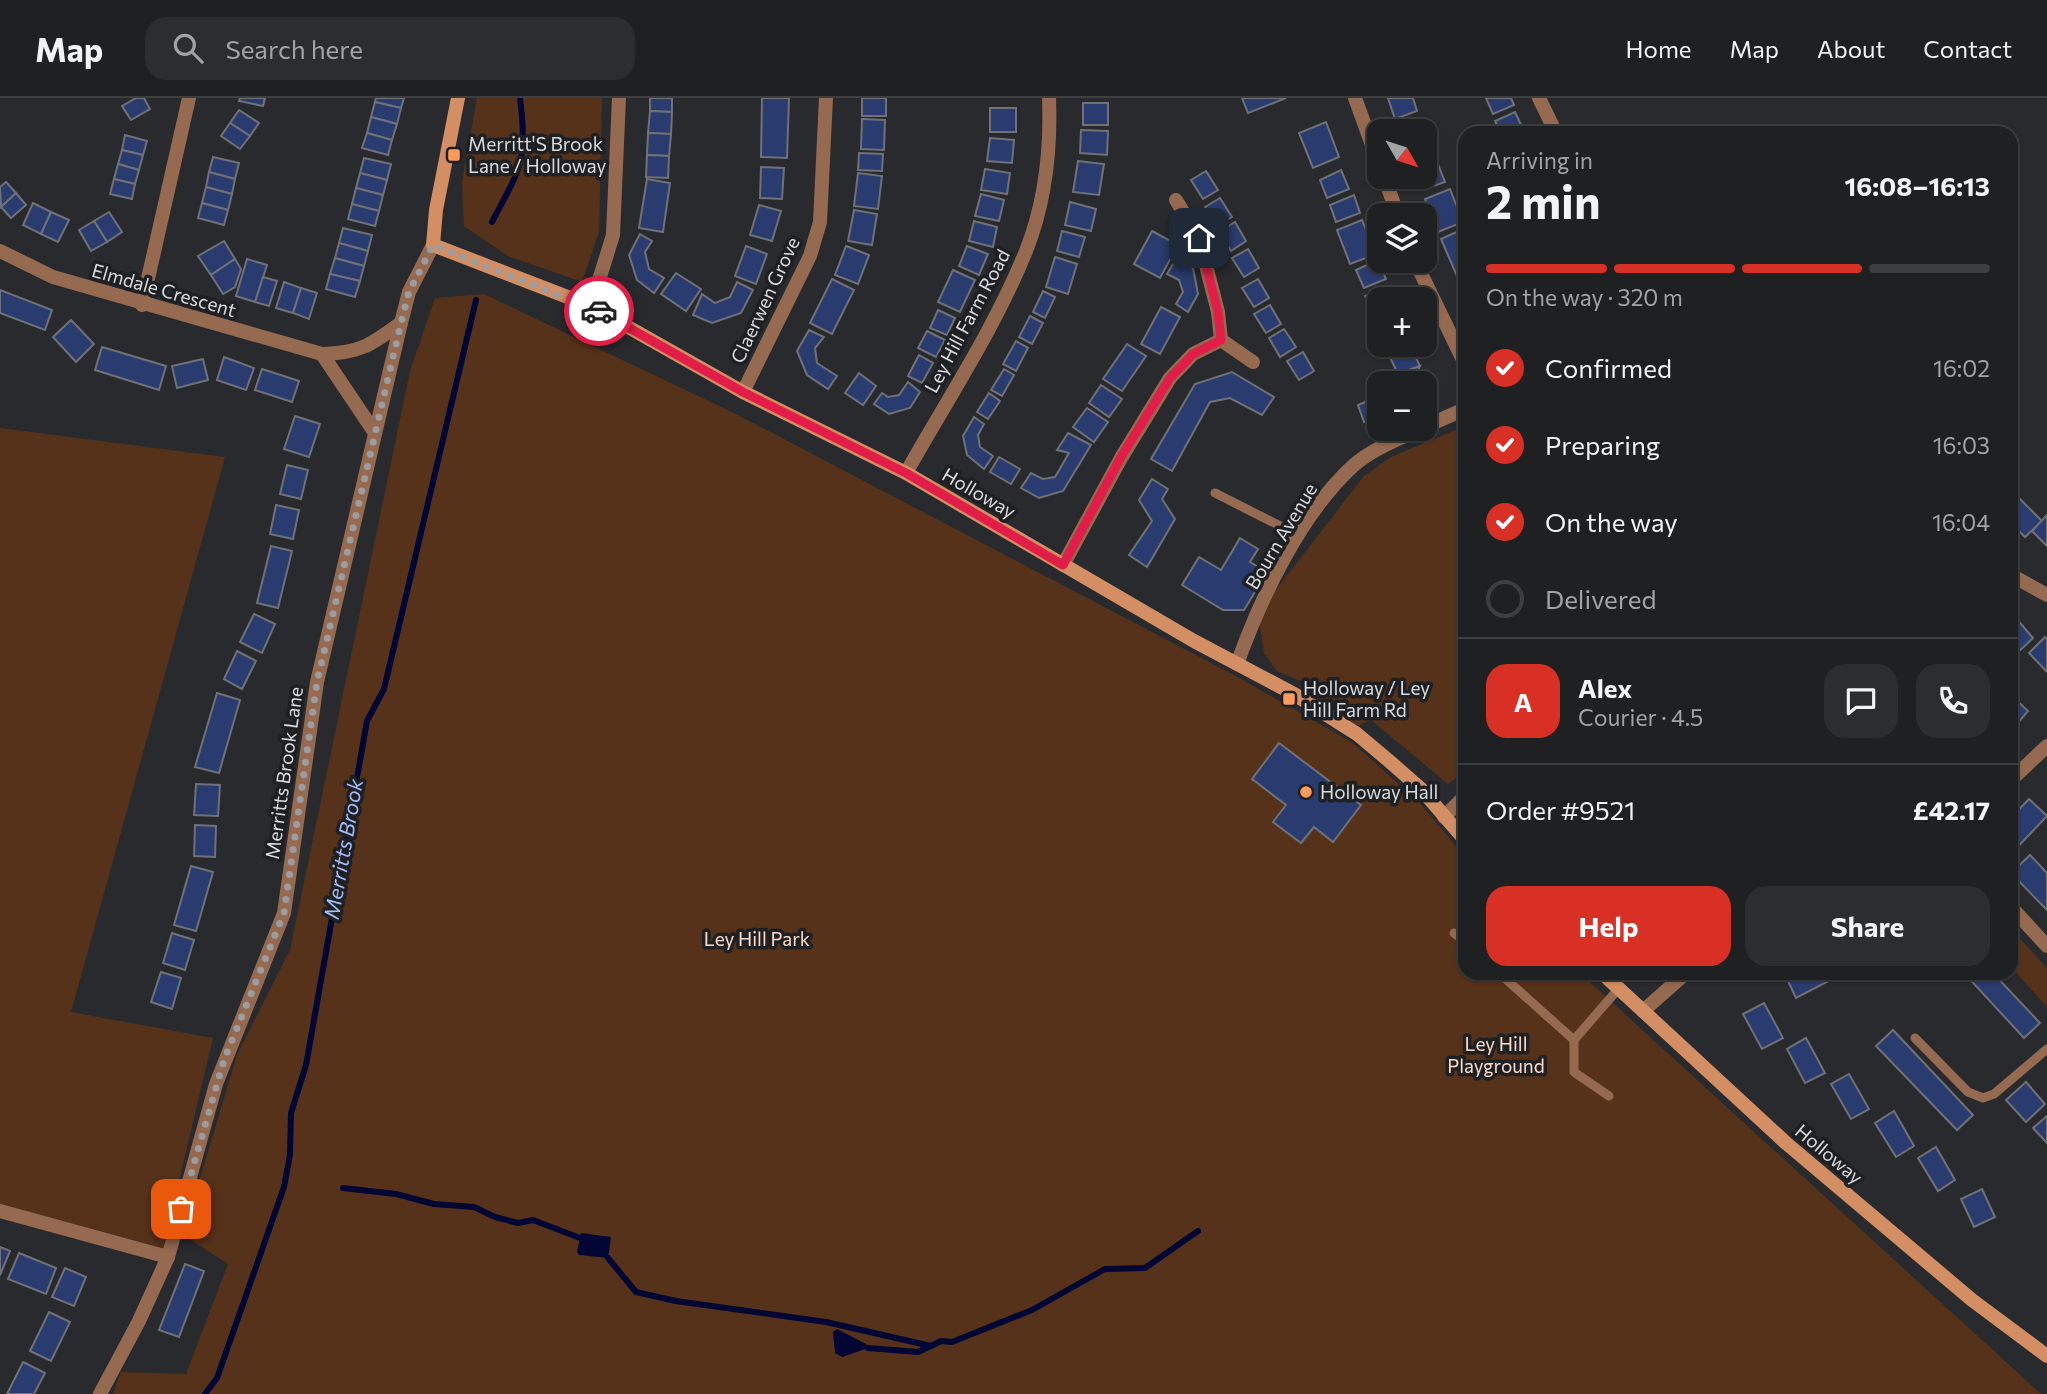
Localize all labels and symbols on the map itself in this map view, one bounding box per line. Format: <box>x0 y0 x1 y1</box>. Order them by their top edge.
north arrow <box>1367 119 1437 189</box>
place label: Merritt'S Brook Lane / Holloway <box>468 132 606 177</box>
marker: Merritt'S Brook Lane / Holloway <box>446 147 462 163</box>
pin <box>1169 208 1229 268</box>
street label: Claerwen Grove <box>725 233 804 366</box>
street label: Ley Hill Farm Road <box>919 245 1014 396</box>
street label: Elmdale Crescent <box>89 258 239 321</box>
courier <box>564 276 634 346</box>
street label: Holloway <box>938 462 1020 523</box>
street label: Bourn Avenue <box>1240 479 1321 593</box>
place label: Holloway / Ley Hill Farm Rd <box>1303 676 1430 721</box>
street label: Merritts Brook Lane <box>260 685 307 861</box>
marker: Holloway / Ley Hill Farm Rd <box>1281 691 1297 707</box>
water label: Merritts Brook <box>318 776 367 921</box>
place label: Holloway Hall <box>1320 780 1438 803</box>
marker: Holloway Hall <box>1298 784 1314 800</box>
park label: Ley Hill Park <box>704 927 810 950</box>
park label: Ley Hill Playground <box>1447 1032 1545 1077</box>
street label: Holloway <box>1791 1119 1868 1189</box>
pin <box>151 1179 211 1239</box>

